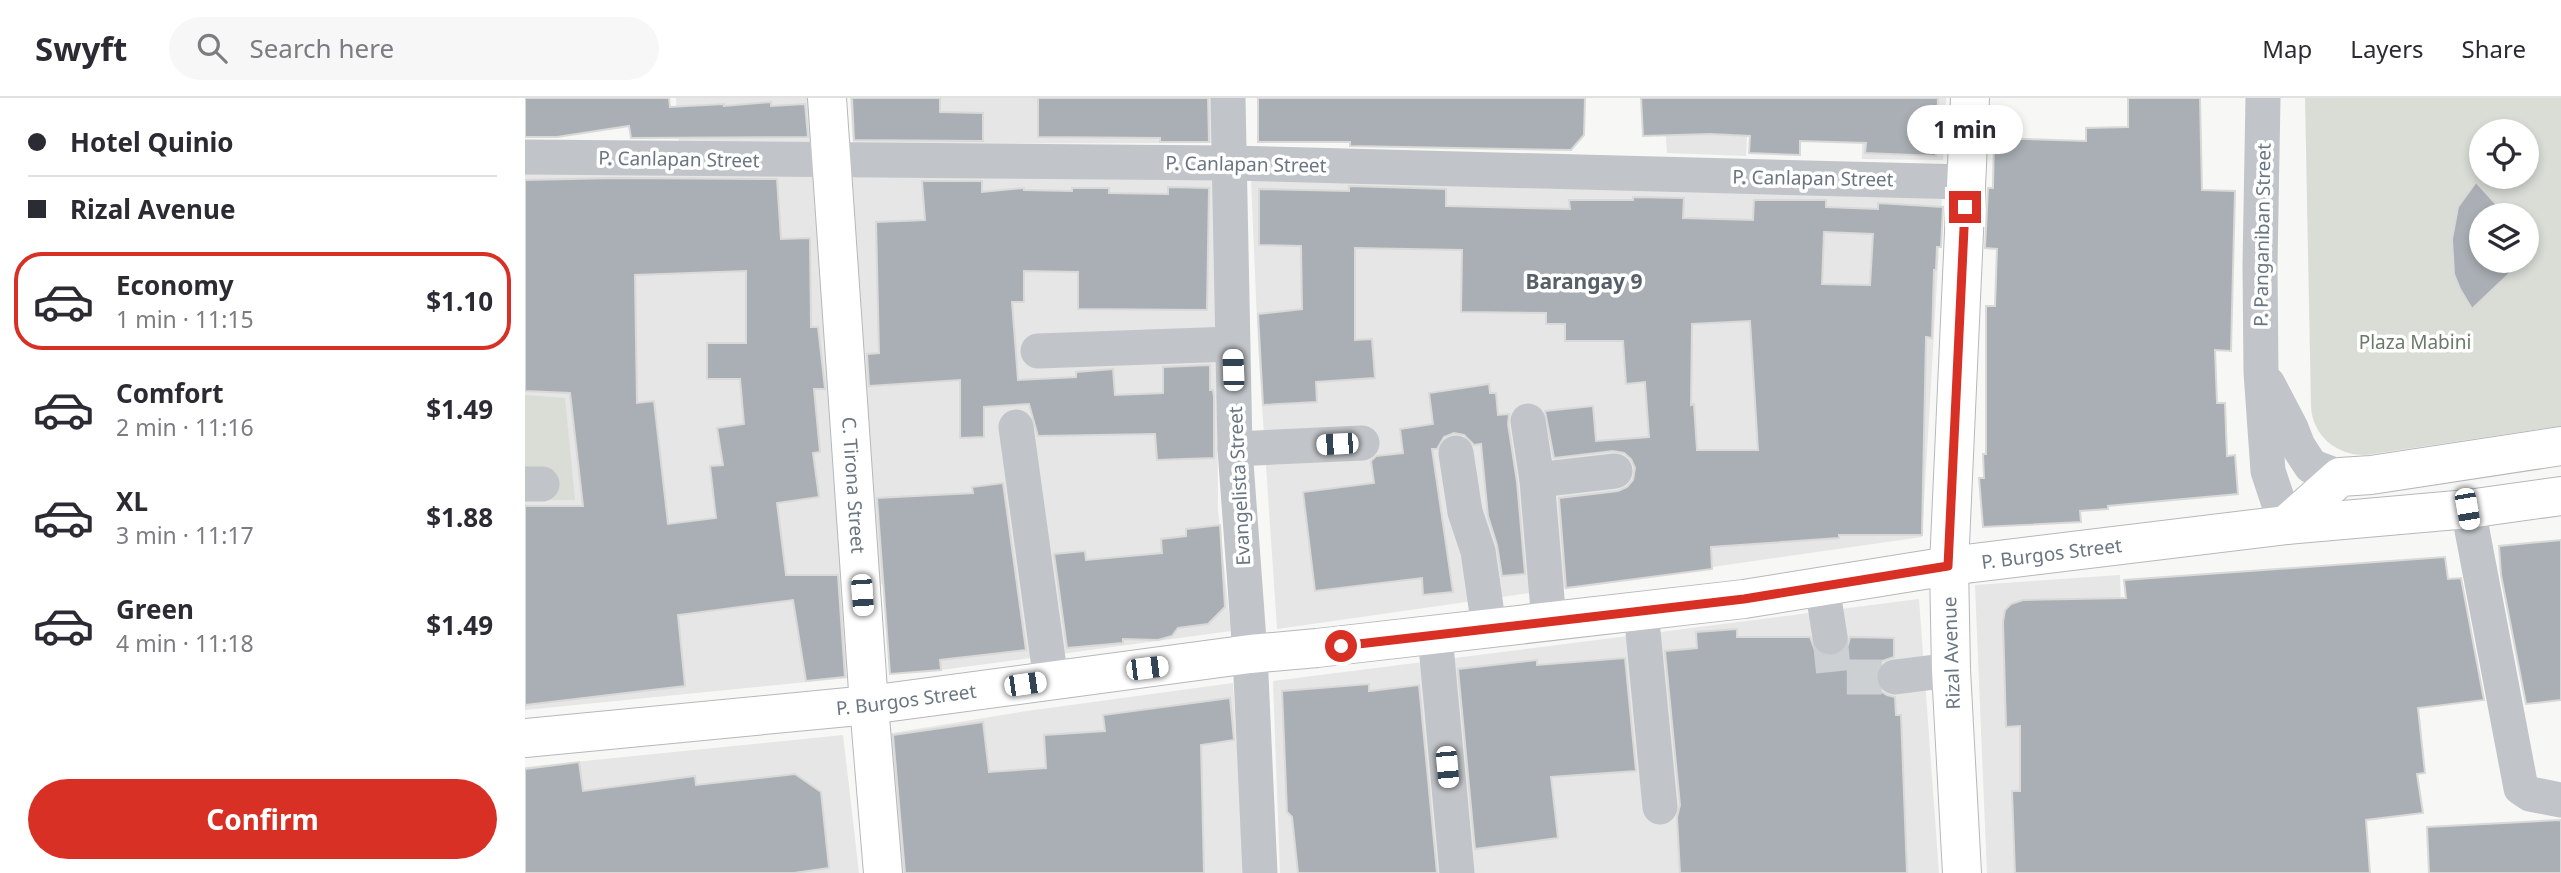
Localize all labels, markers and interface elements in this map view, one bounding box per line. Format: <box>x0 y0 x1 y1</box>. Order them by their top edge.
search box <box>169 17 659 80</box>
text: Swyft <box>35 26 127 71</box>
icon: search <box>193 29 231 67</box>
text: Search here <box>249 30 394 66</box>
text: Map <box>2262 32 2312 65</box>
text: Layers <box>2350 32 2424 65</box>
text: Share <box>2462 32 2526 65</box>
callout: 1 min <box>1907 105 2023 154</box>
text: 1 min <box>1933 113 1997 145</box>
map controls <box>2469 119 2539 273</box>
button: locate <box>2469 119 2539 189</box>
text: Hotel Quinio <box>70 124 234 160</box>
street label: P. Panganiban Street <box>2247 143 2277 327</box>
street label: P. Canlapan Street <box>598 145 760 173</box>
street label: P. Canlapan Street <box>1165 150 1327 178</box>
street label: P. Canlapan Street <box>1732 164 1894 192</box>
text: Rizal Avenue <box>70 191 235 227</box>
route end <box>1949 191 1981 223</box>
button: layers <box>2469 203 2539 273</box>
text: Economy <box>116 267 234 303</box>
district label: Barangay 9 <box>1525 267 1643 295</box>
icon: car <box>32 270 95 333</box>
text: $1.10 <box>426 283 493 319</box>
text: 1 min · 11:15 <box>116 303 254 335</box>
park label: Plaza Mabini <box>2359 329 2471 355</box>
car <box>1222 349 1245 391</box>
text: Comfort <box>116 375 224 411</box>
icon: car <box>32 378 95 441</box>
text: $1.49 <box>426 391 493 427</box>
street label: Evangelista Street <box>1222 406 1256 566</box>
text: 2 min · 11:16 <box>116 411 254 443</box>
street label: C. Tirona Street <box>836 416 871 554</box>
car <box>1316 432 1359 456</box>
text: XL <box>116 483 148 519</box>
icon: car <box>32 486 95 549</box>
car <box>2454 486 2481 532</box>
text: $1.88 <box>426 499 493 535</box>
text: 3 min · 11:17 <box>116 519 254 551</box>
street label: P. Burgos Street <box>1980 532 2123 575</box>
car <box>851 573 874 617</box>
text: Green <box>116 591 194 627</box>
icon: car <box>32 594 95 657</box>
street label: Rizal Avenue <box>1936 596 1966 710</box>
text: $1.49 <box>426 607 493 643</box>
text: 4 min · 11:18 <box>116 627 254 659</box>
route start <box>1325 630 1357 662</box>
car <box>1125 655 1170 681</box>
car <box>1003 671 1048 697</box>
street label: P. Burgos Street <box>835 678 978 721</box>
car <box>1435 745 1460 789</box>
button: Confirm <box>28 779 497 859</box>

